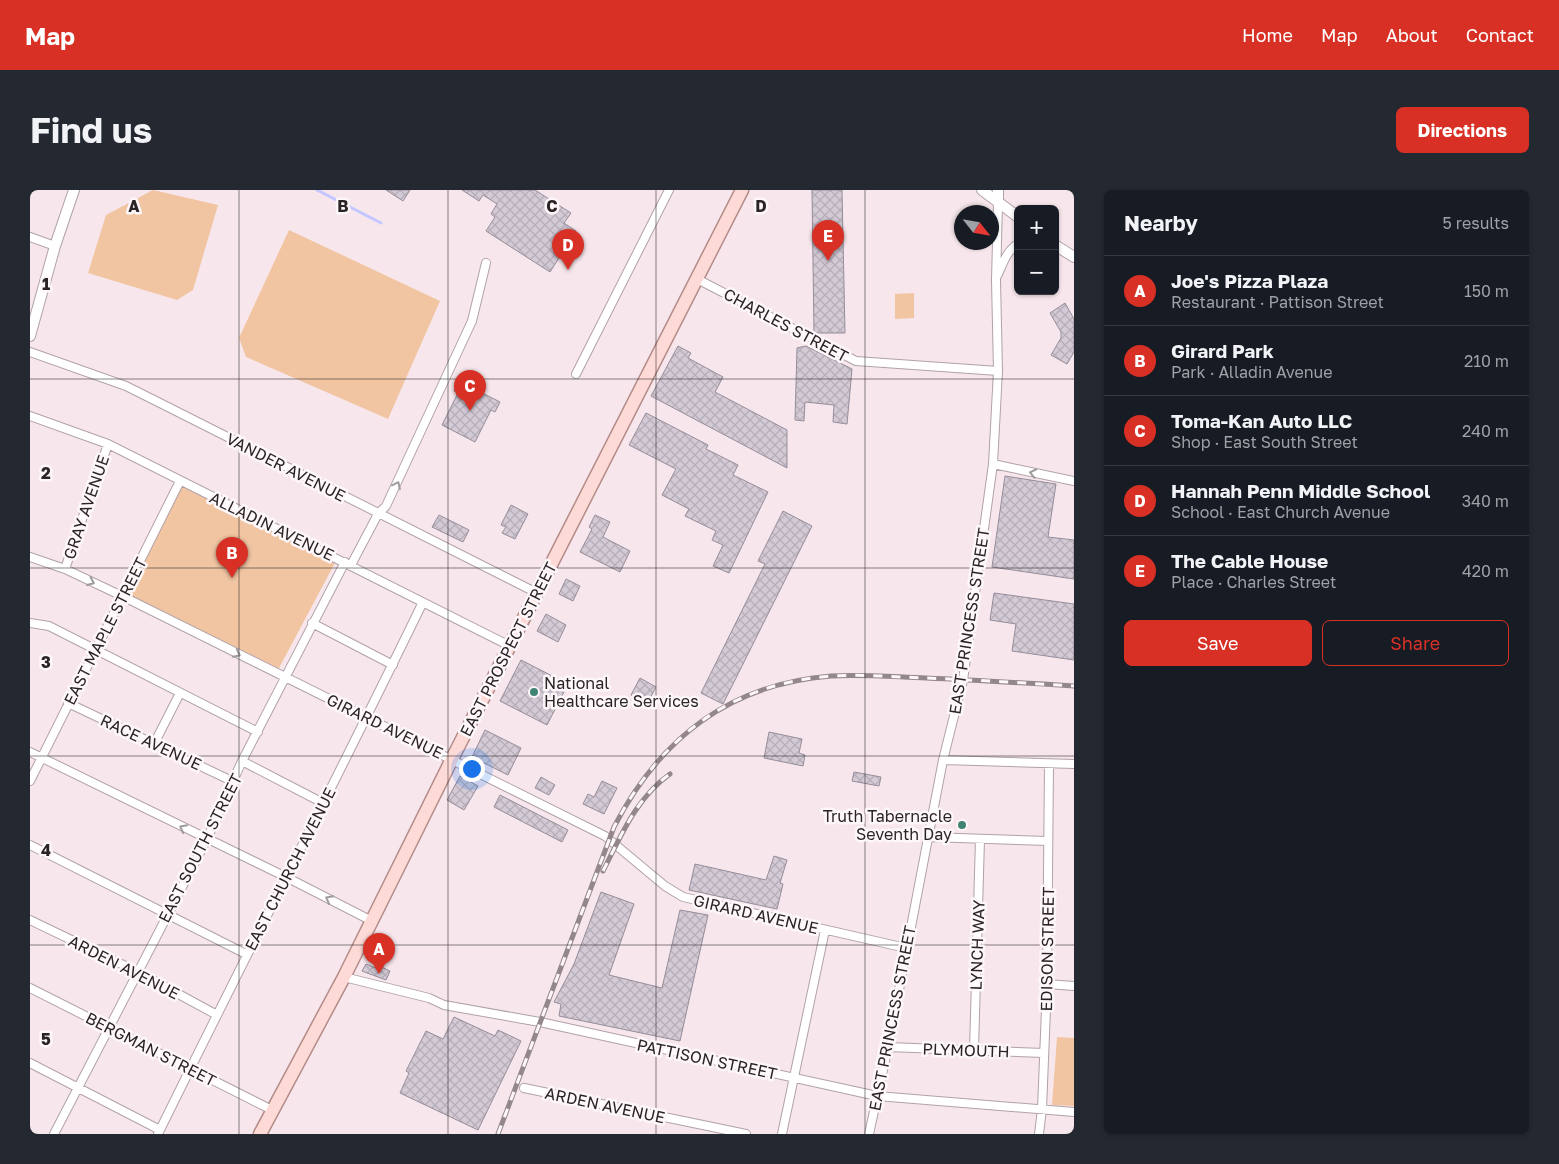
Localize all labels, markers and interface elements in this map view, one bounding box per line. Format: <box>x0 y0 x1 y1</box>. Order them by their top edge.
text: Map <box>25 21 75 50</box>
text: Home <box>1242 24 1293 46</box>
text: Map <box>1321 24 1358 46</box>
text: About <box>1386 24 1438 46</box>
text: Contact <box>1466 24 1534 46</box>
button: Directions <box>1396 107 1529 153</box>
text: Find us <box>30 109 152 151</box>
text: A <box>128 196 140 216</box>
text: B <box>337 196 349 216</box>
text: C <box>546 196 558 216</box>
text: D <box>755 196 767 216</box>
north arrow <box>954 205 999 250</box>
map controls <box>1014 205 1059 295</box>
button: + <box>1014 205 1059 250</box>
text: Nearby <box>1124 210 1198 236</box>
text: 5 results <box>1443 213 1509 233</box>
pin: E <box>812 220 844 261</box>
pin: D <box>552 229 584 270</box>
button: − <box>1014 250 1059 295</box>
text: Joe's Pizza Plaza <box>1171 269 1328 292</box>
text: 1 <box>42 274 50 294</box>
text: A <box>1134 281 1146 301</box>
text: 150 m <box>1464 281 1509 301</box>
street label: CHARLES STREET <box>720 284 852 366</box>
text: Restaurant · Pattison Street <box>1171 292 1384 312</box>
text: Girard Park <box>1171 339 1274 362</box>
text: B <box>1134 351 1146 371</box>
text: 210 m <box>1464 351 1509 371</box>
text: Park · Alladin Avenue <box>1171 362 1333 382</box>
pin: C <box>454 370 486 411</box>
text: Toma-Kan Auto LLC <box>1171 409 1352 432</box>
text: C <box>1134 421 1146 441</box>
text: 240 m <box>1462 421 1509 441</box>
street label: VANDER AVENUE <box>223 428 349 506</box>
text: Shop · East South Street <box>1171 432 1358 452</box>
street label: GRAY AVENUE <box>59 452 113 562</box>
text: 2 <box>41 463 51 483</box>
one-way arrow <box>1029 468 1038 478</box>
text: Hannah Penn Middle School <box>1171 479 1430 502</box>
one-way arrow <box>391 481 401 490</box>
street label: ALLADIN AVENUE <box>207 487 337 565</box>
text: D <box>1134 491 1146 511</box>
text: 340 m <box>1462 491 1509 511</box>
text: School · East Church Avenue <box>1171 502 1390 522</box>
street label: EAST PRINCESS STREET <box>944 526 994 716</box>
pin: B <box>216 537 248 578</box>
text: The Cable House <box>1171 549 1328 572</box>
street label: EAST MAPLE STREET <box>59 554 151 708</box>
street label: EAST PROSPECT STREET <box>455 558 561 739</box>
text: E <box>1135 561 1145 581</box>
text: 420 m <box>1462 561 1509 581</box>
text: Place · Charles Street <box>1171 572 1337 592</box>
one-way arrow <box>86 575 95 586</box>
button: Save <box>1124 620 1312 666</box>
button: Share <box>1322 620 1509 666</box>
one-way arrow <box>232 647 241 658</box>
text: 3 <box>41 652 51 672</box>
place label: National Healthcare Services <box>544 673 699 711</box>
marker: National Healthcare Services <box>528 686 540 698</box>
street label: GIRARD AVENUE <box>323 689 447 763</box>
street label: RACE AVENUE <box>97 710 205 774</box>
your location <box>459 756 485 782</box>
street label: EAST SOUTH STREET <box>154 770 246 926</box>
street label: EAST CHURCH AVENUE <box>240 784 340 954</box>
place label: Truth Tabernacle Seventh Day <box>823 806 952 844</box>
marker: Truth Tabernacle Seventh Day <box>956 819 968 831</box>
one-way arrow <box>179 823 188 834</box>
text: 4 <box>41 840 51 860</box>
street label: EDISON STREET <box>1036 886 1058 1012</box>
street label: GIRARD AVENUE <box>692 890 820 938</box>
one-way arrow <box>325 895 334 905</box>
street label: LYNCH WAY <box>965 899 989 991</box>
street label: EAST PRINCESS STREET <box>864 924 920 1112</box>
street label: ARDEN AVENUE <box>65 930 183 1004</box>
pin: A <box>363 933 395 974</box>
street label: BERGMAN STREET <box>82 1007 220 1091</box>
text: 5 <box>41 1029 51 1049</box>
street label: PATTISON STREET <box>635 1034 779 1084</box>
street label: PLYMOUTH <box>922 1038 1010 1062</box>
street label: ARDEN AVENUE <box>543 1083 667 1127</box>

